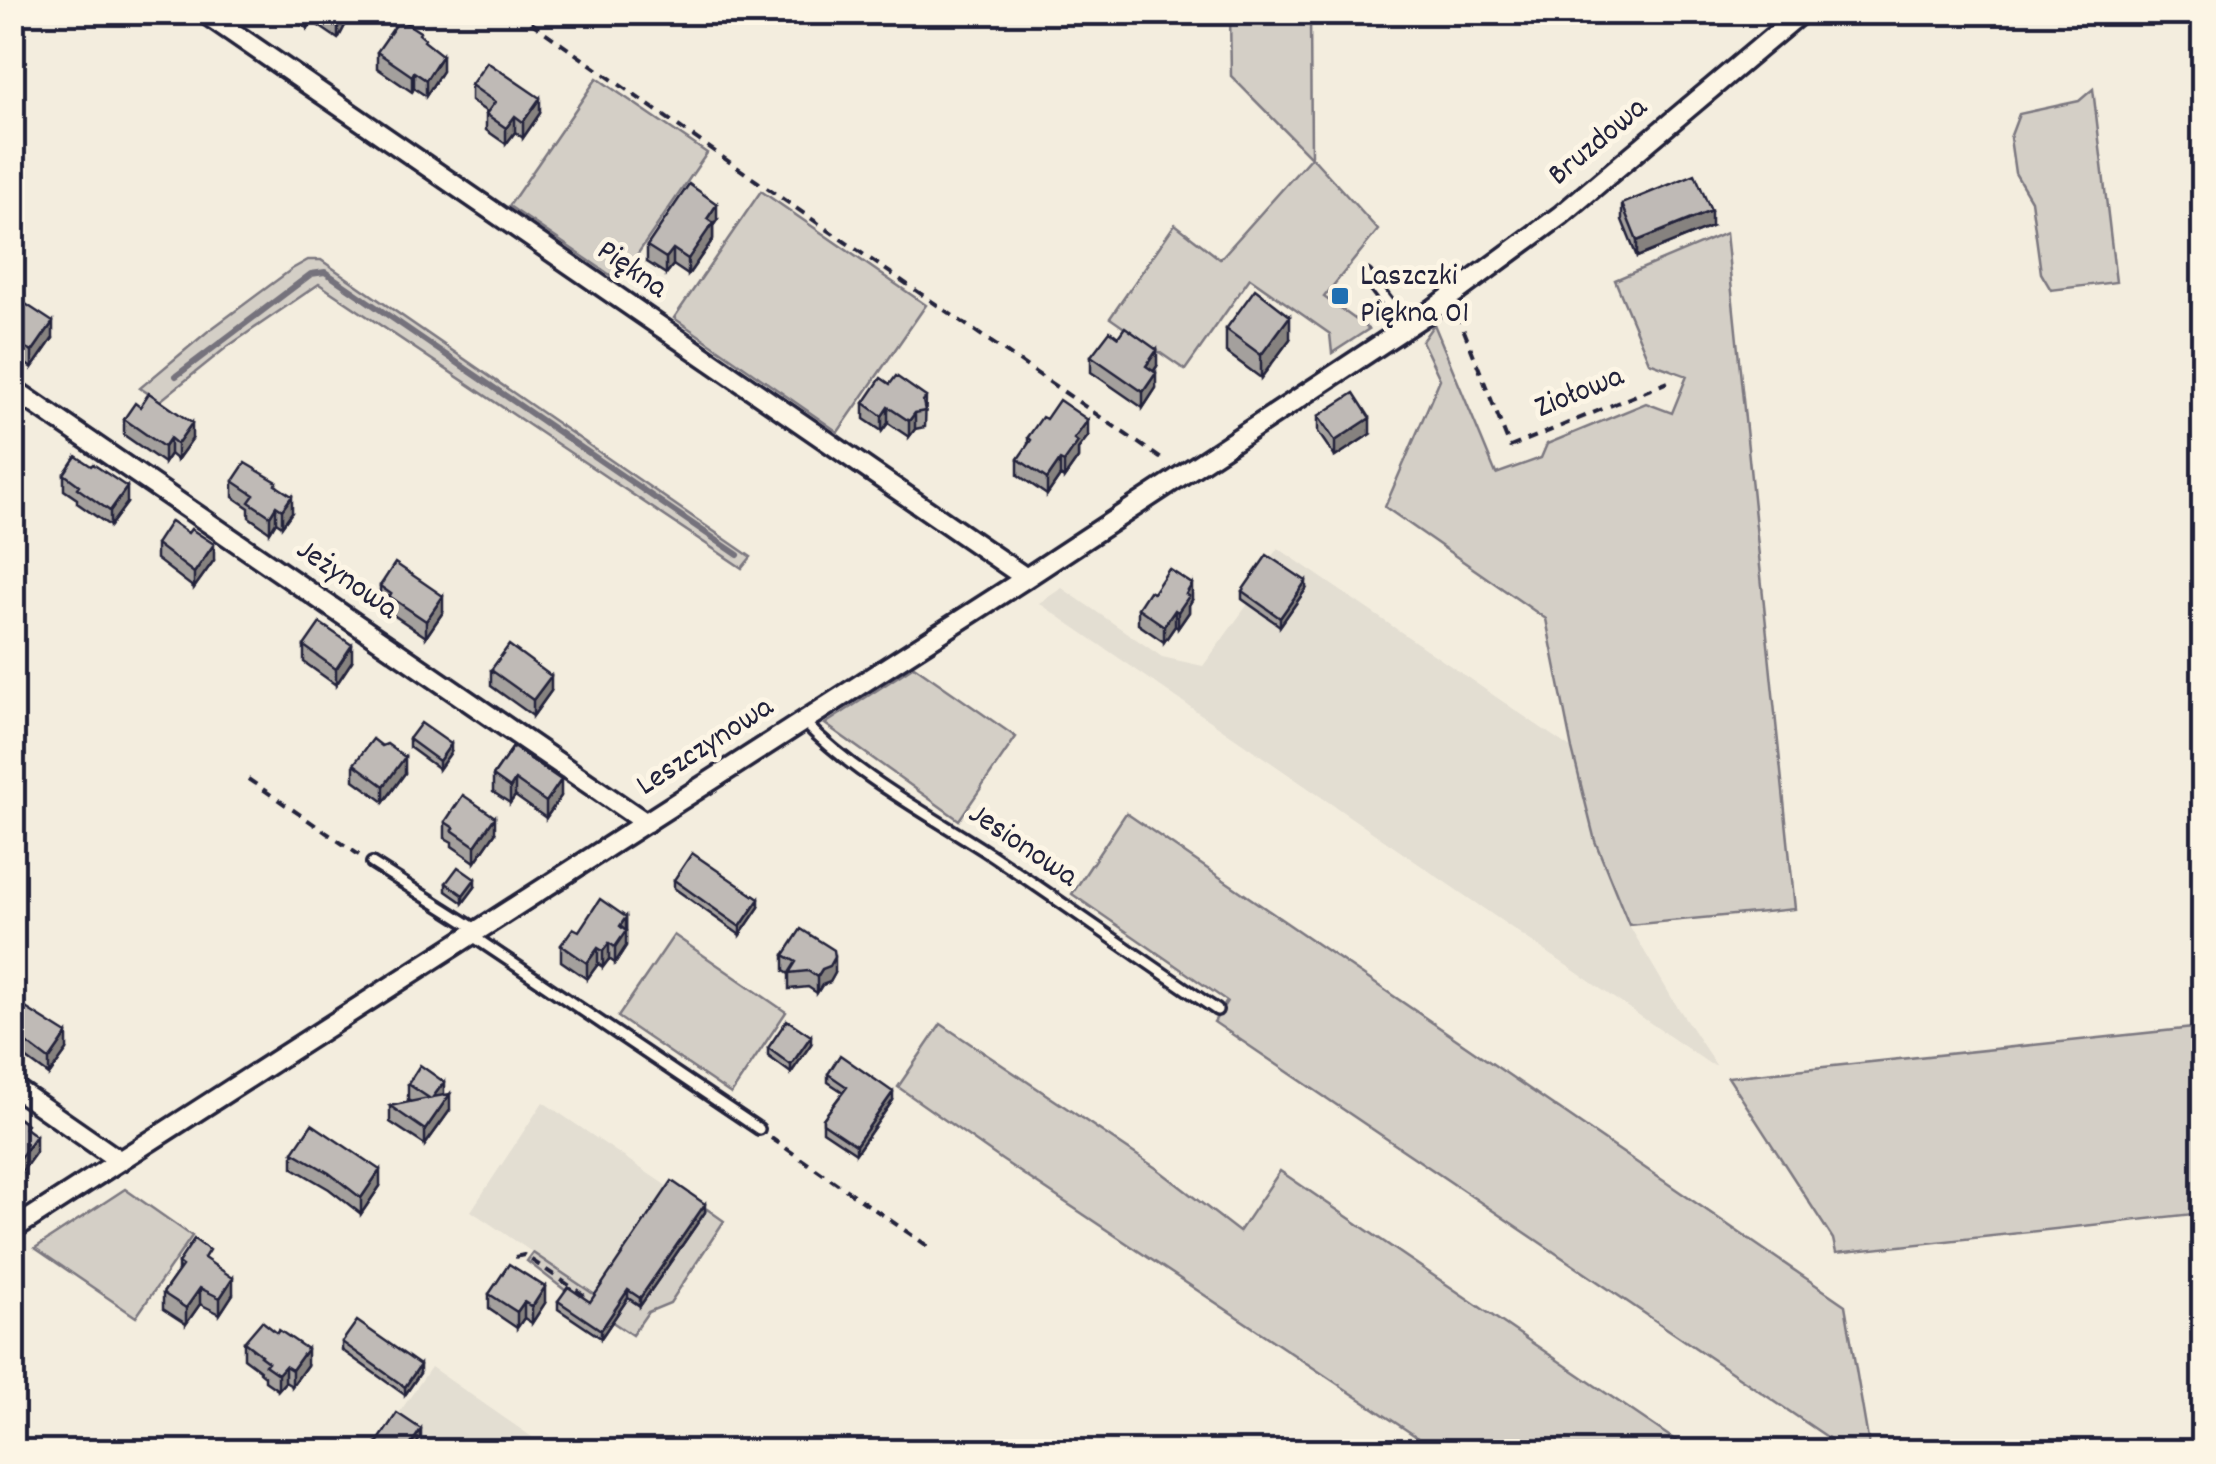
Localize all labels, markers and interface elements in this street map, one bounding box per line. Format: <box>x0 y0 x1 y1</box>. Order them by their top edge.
street label: Bruzdowa <box>1539 87 1660 198</box>
street label: Piękna <box>586 230 677 313</box>
place label: Laszczki Piękna 01 <box>1360 255 1469 338</box>
marker: Laszczki Piękna 01 <box>1329 285 1351 307</box>
street label: Ziołowa <box>1529 355 1632 433</box>
street label: Jeżynowa <box>286 529 407 634</box>
street label: Leszczynowa <box>628 686 785 810</box>
street label: Jesionowa <box>958 793 1087 901</box>

